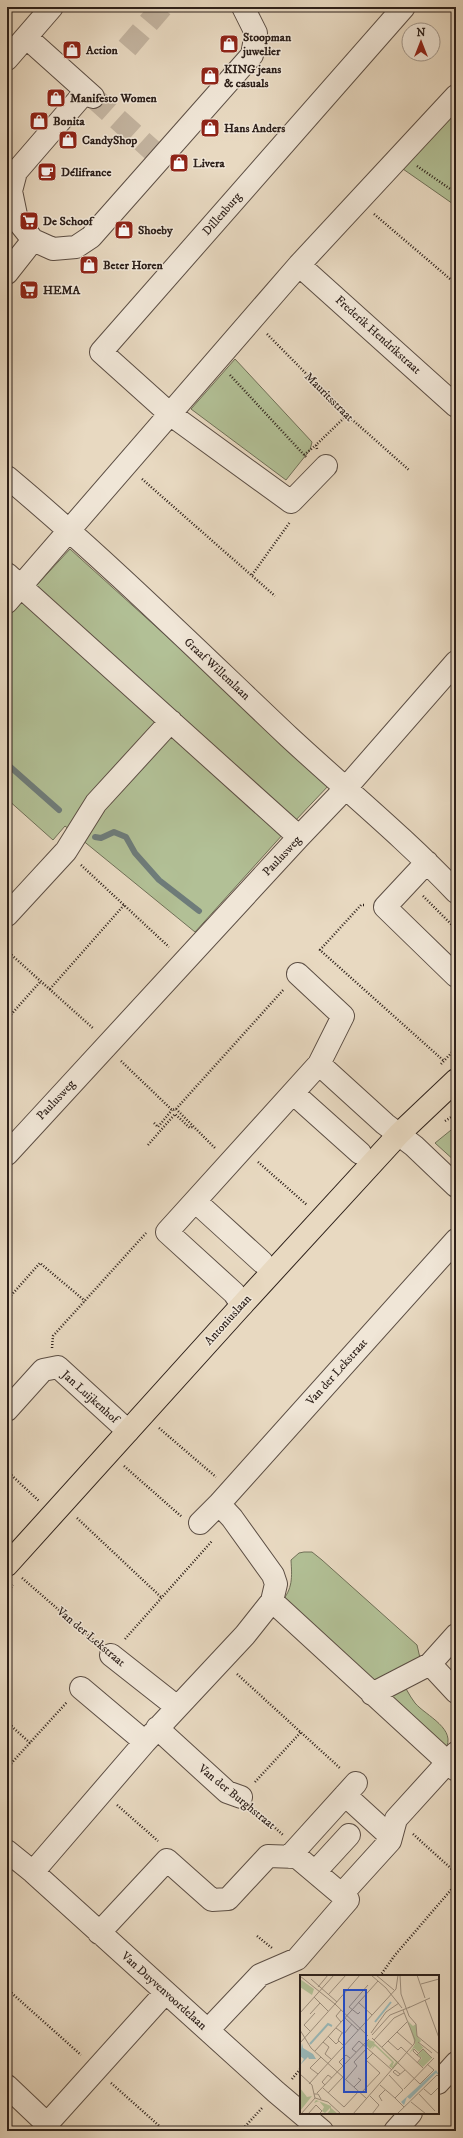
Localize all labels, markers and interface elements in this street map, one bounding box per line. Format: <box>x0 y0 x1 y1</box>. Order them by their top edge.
north arrow <box>401 22 441 62</box>
text: N <box>416 26 426 40</box>
place label: Stoopman juwelier <box>241 30 292 59</box>
shop icon: Stoopman juwelier <box>218 33 240 55</box>
shop icon: Action <box>61 39 83 61</box>
place label: Action <box>85 43 119 58</box>
place label: KING jeans & casuals <box>224 62 281 91</box>
shop icon: KING jeans & casuals <box>199 65 221 87</box>
shop icon: Manifesto Women <box>45 87 67 109</box>
place label: Manifesto Women <box>70 91 158 106</box>
shop icon: Bonita <box>28 110 50 132</box>
place label: Bonita <box>53 114 86 129</box>
shop icon: Hans Anders <box>199 117 221 139</box>
place label: Hans Anders <box>224 121 285 136</box>
shop icon: CandyShop <box>57 129 79 151</box>
place label: CandyShop <box>82 133 137 148</box>
shop icon: Livera <box>168 152 190 174</box>
place label: Livera <box>193 156 225 171</box>
cafe icon: Délifrance <box>36 161 58 183</box>
place label: Délifrance <box>61 165 111 180</box>
street label: Dillenburg <box>199 189 245 239</box>
supermarket icon: De Schoof <box>18 210 40 232</box>
place label: De Schoof <box>43 214 95 229</box>
shop icon: Shoeby <box>113 219 135 241</box>
place label: Shoeby <box>138 223 173 238</box>
shop icon: Beter Horen <box>78 254 100 276</box>
place label: Beter Horen <box>103 258 164 273</box>
supermarket icon: HEMA <box>18 279 40 301</box>
place label: HEMA <box>43 283 81 298</box>
street label: Frederik Hendrikstraat <box>332 293 424 378</box>
street label: Mauritsstraat <box>301 369 357 425</box>
street label: Graaf Willemlaan <box>181 635 254 704</box>
street label: Paulusweg <box>260 833 305 879</box>
street label: Paulusweg <box>34 1077 79 1123</box>
street label: Antoniuslaan <box>201 1291 255 1348</box>
street label: Van der Lekstraat <box>302 1335 371 1409</box>
street label: Jan Luijkenhof <box>58 1367 123 1428</box>
street label: Van der Lekstraat <box>53 1603 128 1670</box>
street label: Van der Burghstraat <box>195 1761 279 1833</box>
street label: Van Duyvenvoordelaan <box>117 1948 210 2034</box>
inset map <box>300 1975 439 2114</box>

